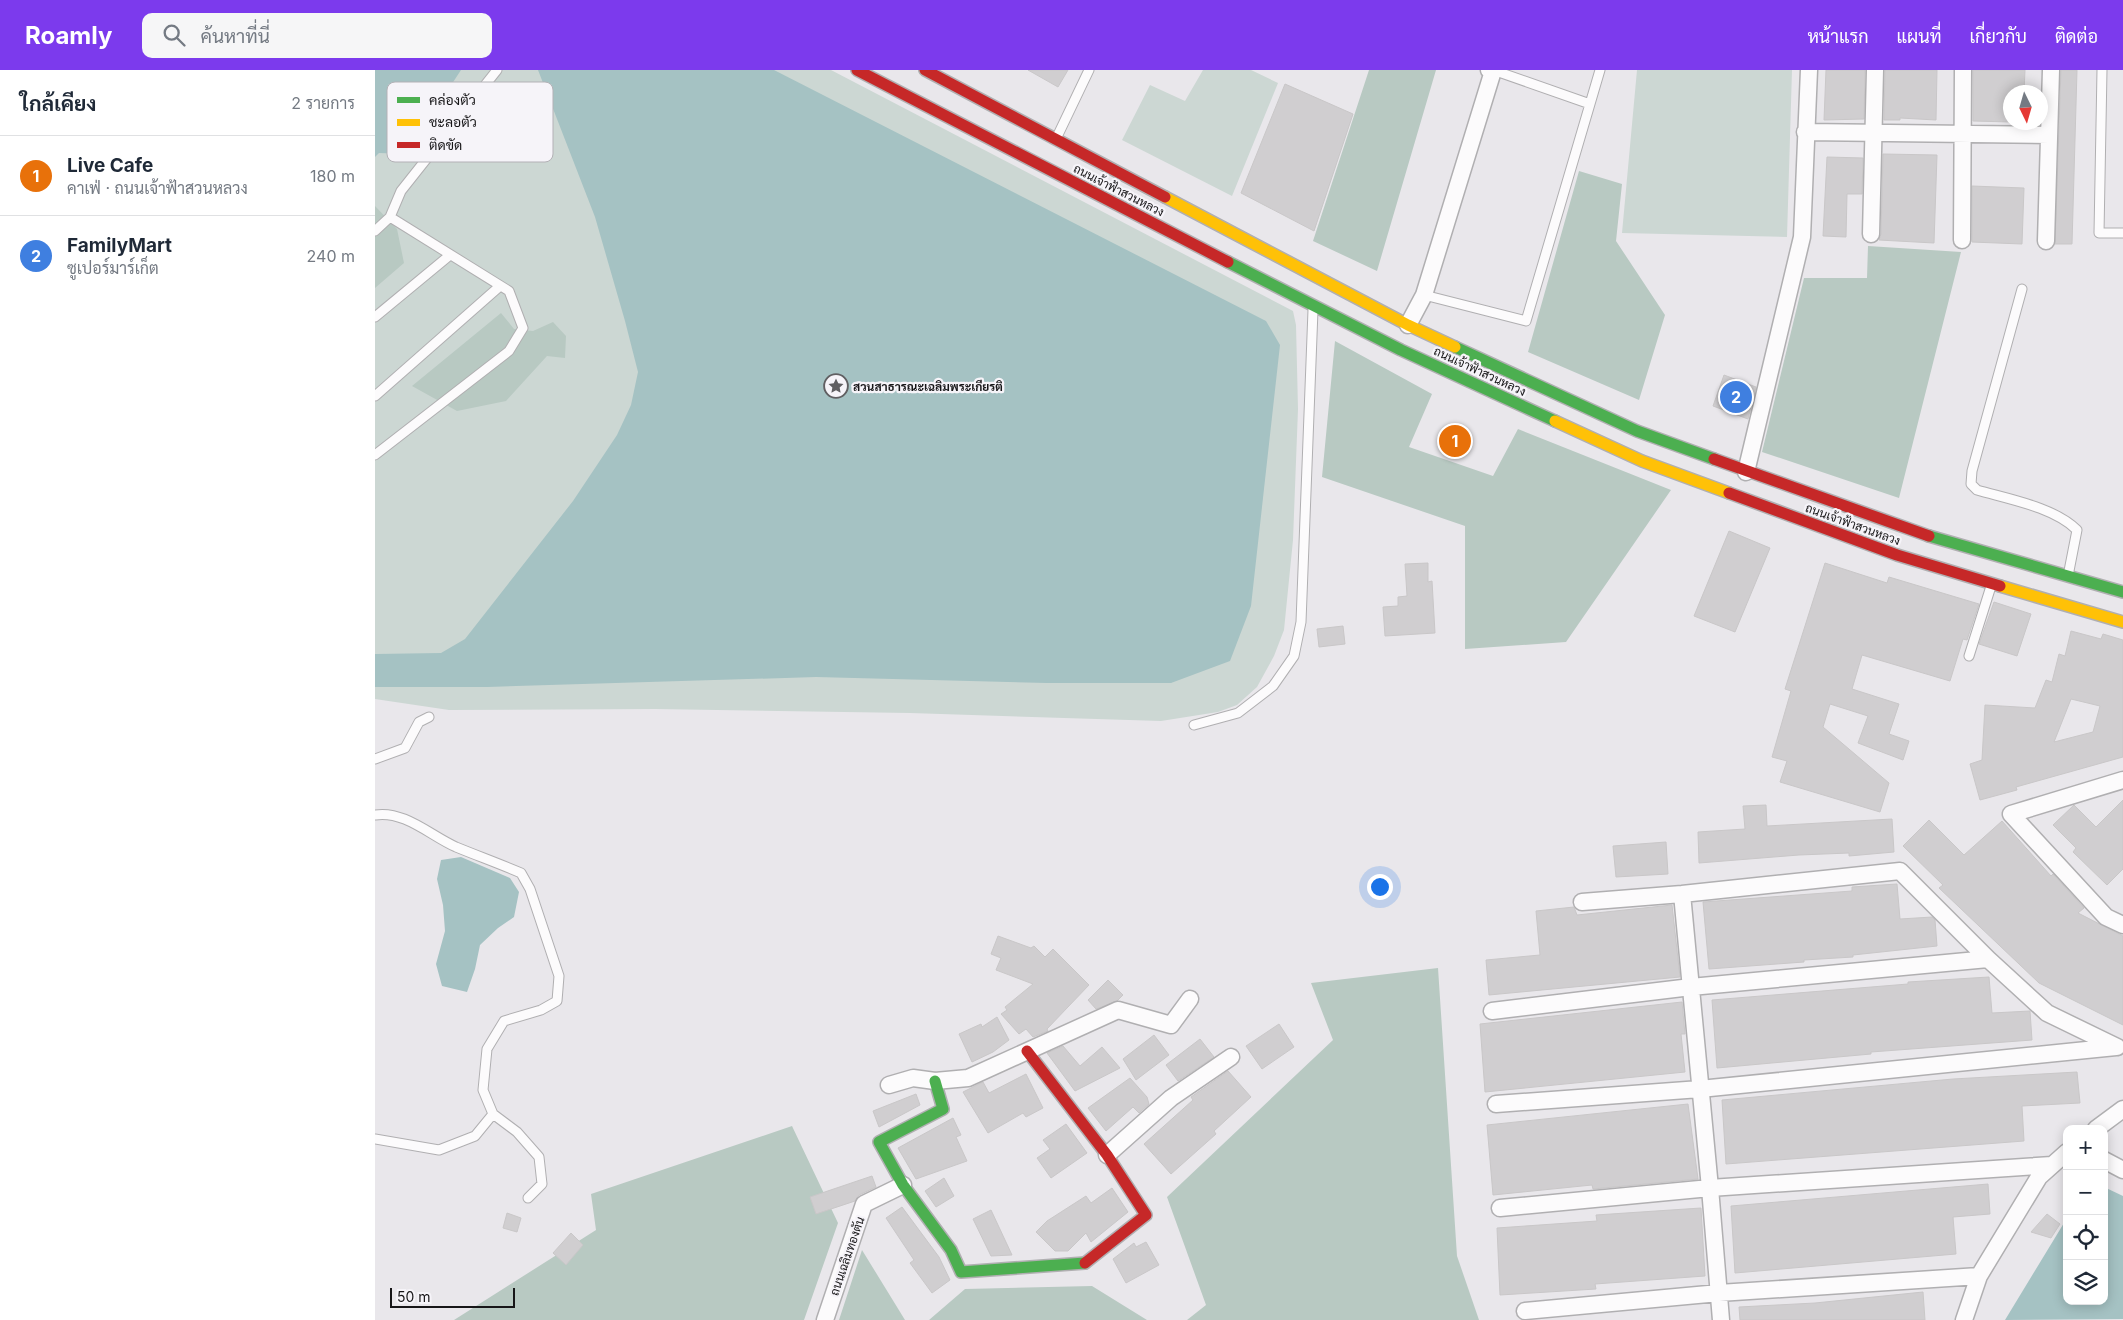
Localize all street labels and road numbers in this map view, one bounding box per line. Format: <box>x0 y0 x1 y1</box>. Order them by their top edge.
street label: ถนนเจ้าฟ้าสวนหลวง <box>1071 161 1167 219</box>
street label: ถนนเจ้าฟ้าสวนหลวง <box>1432 343 1528 399</box>
street label: ถนนเจ้าฟ้าสวนหลวง <box>1804 500 1902 548</box>
street label: ถนนเฉลิมทองตัน <box>826 1214 868 1297</box>

